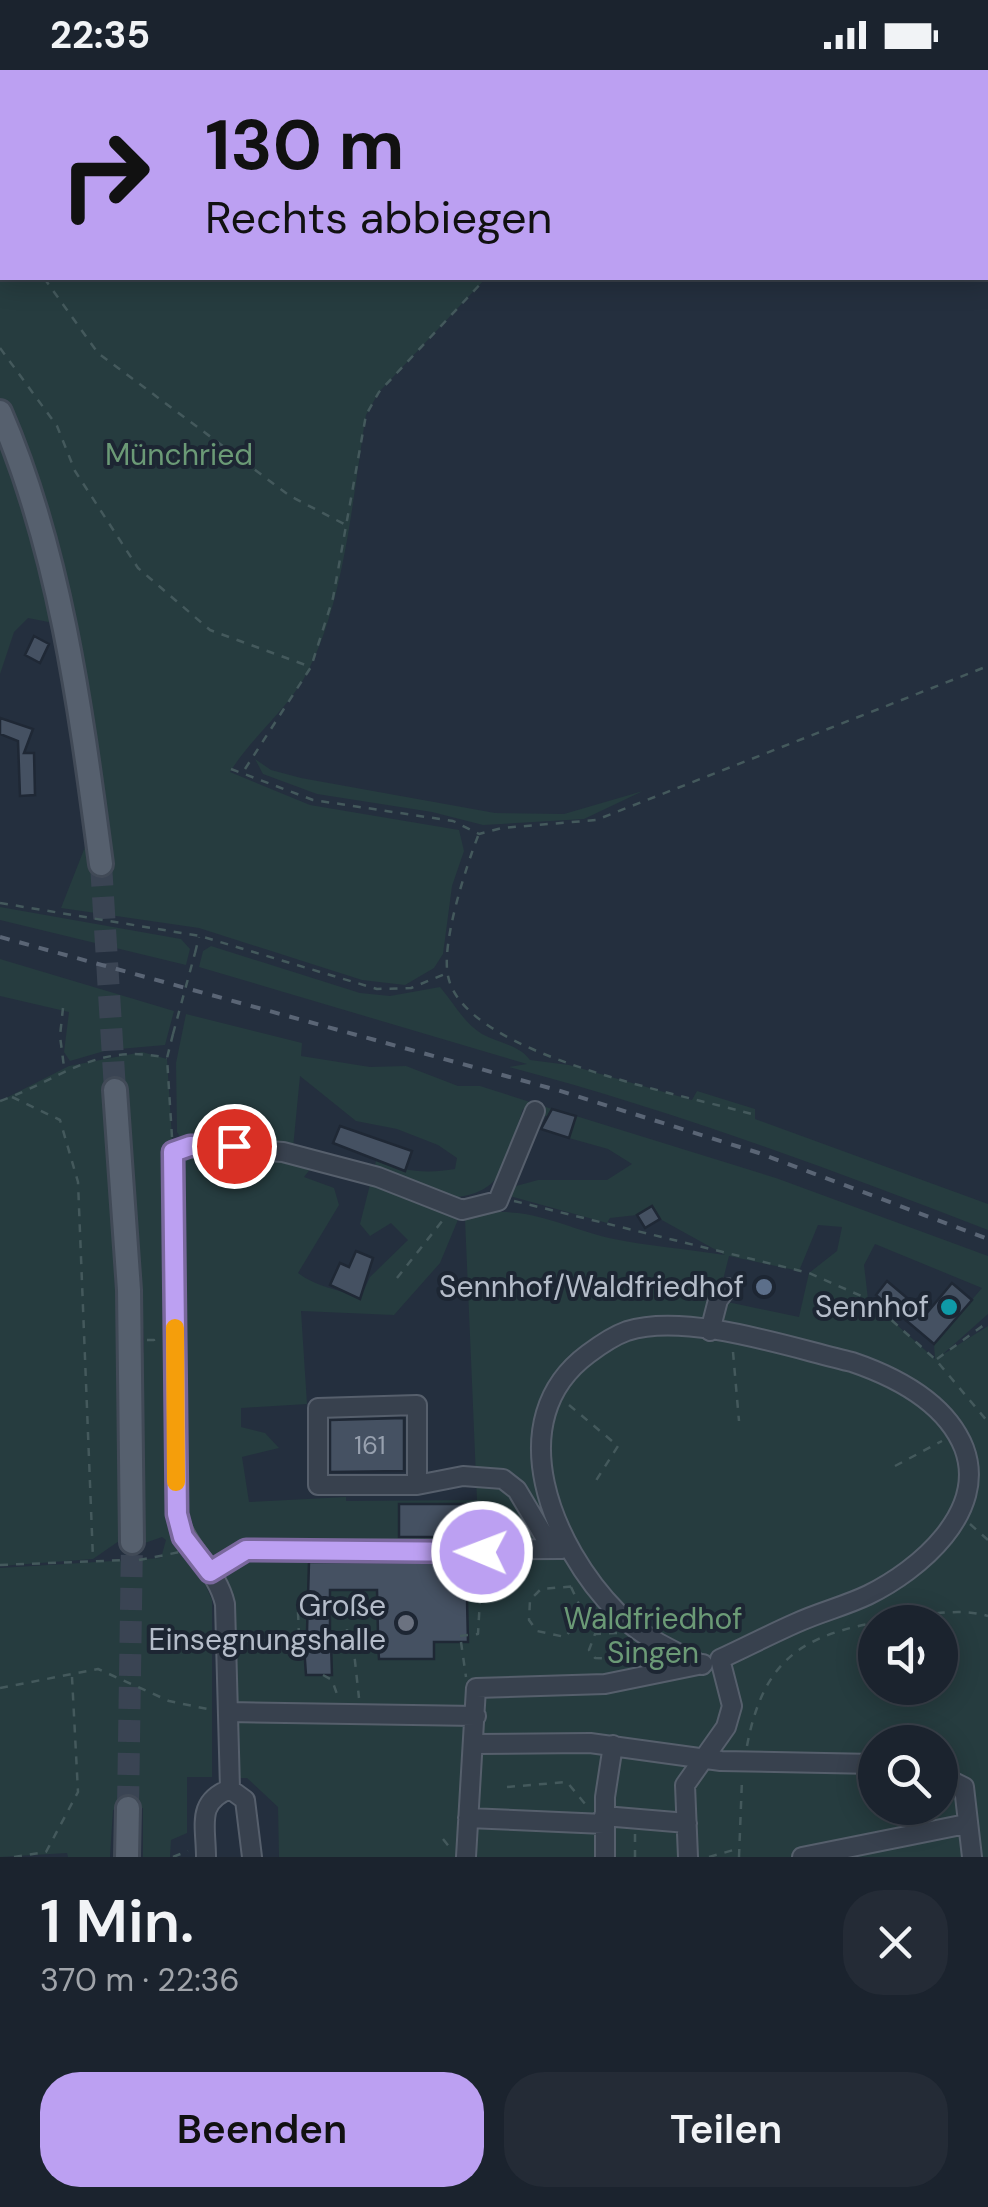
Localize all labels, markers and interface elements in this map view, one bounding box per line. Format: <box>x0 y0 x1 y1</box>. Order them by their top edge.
text: 22:35 <box>50 10 150 60</box>
text: 130 m <box>205 100 404 191</box>
icon: right <box>40 110 170 240</box>
text: Rechts abbiegen <box>205 188 552 247</box>
park label: Münchried <box>105 435 253 474</box>
pin <box>192 1104 277 1189</box>
icon: arrive <box>207 1119 262 1174</box>
place label: Sennhof/Waldfriedhof <box>439 1267 744 1306</box>
marker: Sennhof/Waldfriedhof <box>753 1276 775 1298</box>
place label: Sennhof <box>815 1287 929 1326</box>
marker: Sennhof <box>938 1296 960 1318</box>
house number: 161 <box>354 1429 386 1462</box>
position arrow <box>430 1500 534 1604</box>
place label: Große Einsegnungshalle <box>148 1586 386 1659</box>
park label: Waldfriedhof Singen <box>564 1599 742 1672</box>
map controls <box>858 1605 958 1825</box>
button: sound <box>858 1605 958 1705</box>
marker: Große Einsegnungshalle <box>395 1612 417 1634</box>
button: search <box>858 1725 958 1825</box>
text: 1 Min. <box>40 1882 194 1961</box>
button: close <box>843 1890 948 1995</box>
text: 370 m · 22:36 <box>40 1959 240 2001</box>
button: Beenden <box>40 2072 484 2187</box>
button: Teilen <box>504 2072 948 2187</box>

